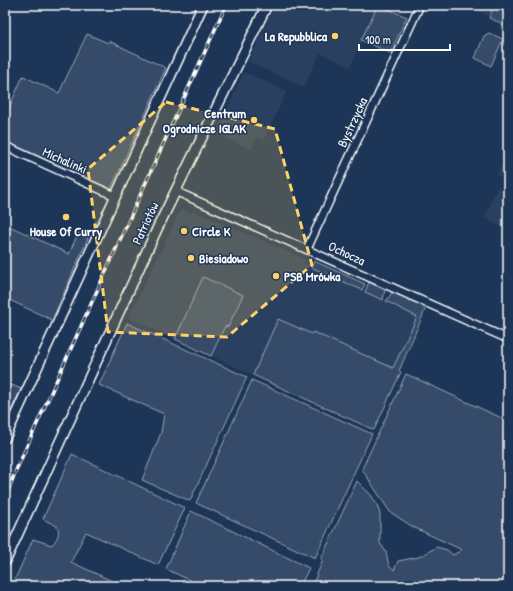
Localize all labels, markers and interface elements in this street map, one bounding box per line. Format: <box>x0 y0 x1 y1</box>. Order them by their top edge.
scale bar <box>359 26 450 52</box>
place label: La Repubblica <box>265 27 328 46</box>
marker: La Repubblica <box>330 31 340 41</box>
text: 100 m <box>365 31 391 48</box>
street label: Bystrzycka <box>333 94 371 150</box>
place label: Centrum Ogrodnicze IGLAK <box>163 104 246 138</box>
marker: Centrum Ogrodnicze IGLAK <box>249 115 259 125</box>
street label: Michalinki <box>40 142 90 178</box>
street label: Patriotów <box>127 199 163 247</box>
marker: House Of Curry <box>61 212 71 222</box>
place label: House Of Curry <box>30 222 103 241</box>
place label: Circle K <box>192 222 231 240</box>
marker: Circle K <box>179 226 189 236</box>
street label: Ochocza <box>326 237 368 269</box>
place label: Biesiadowo <box>199 249 249 267</box>
marker: Biesiadowo <box>186 253 196 263</box>
place label: PSB Mrówka <box>284 267 341 285</box>
marker: PSB Mrówka <box>271 271 281 281</box>

